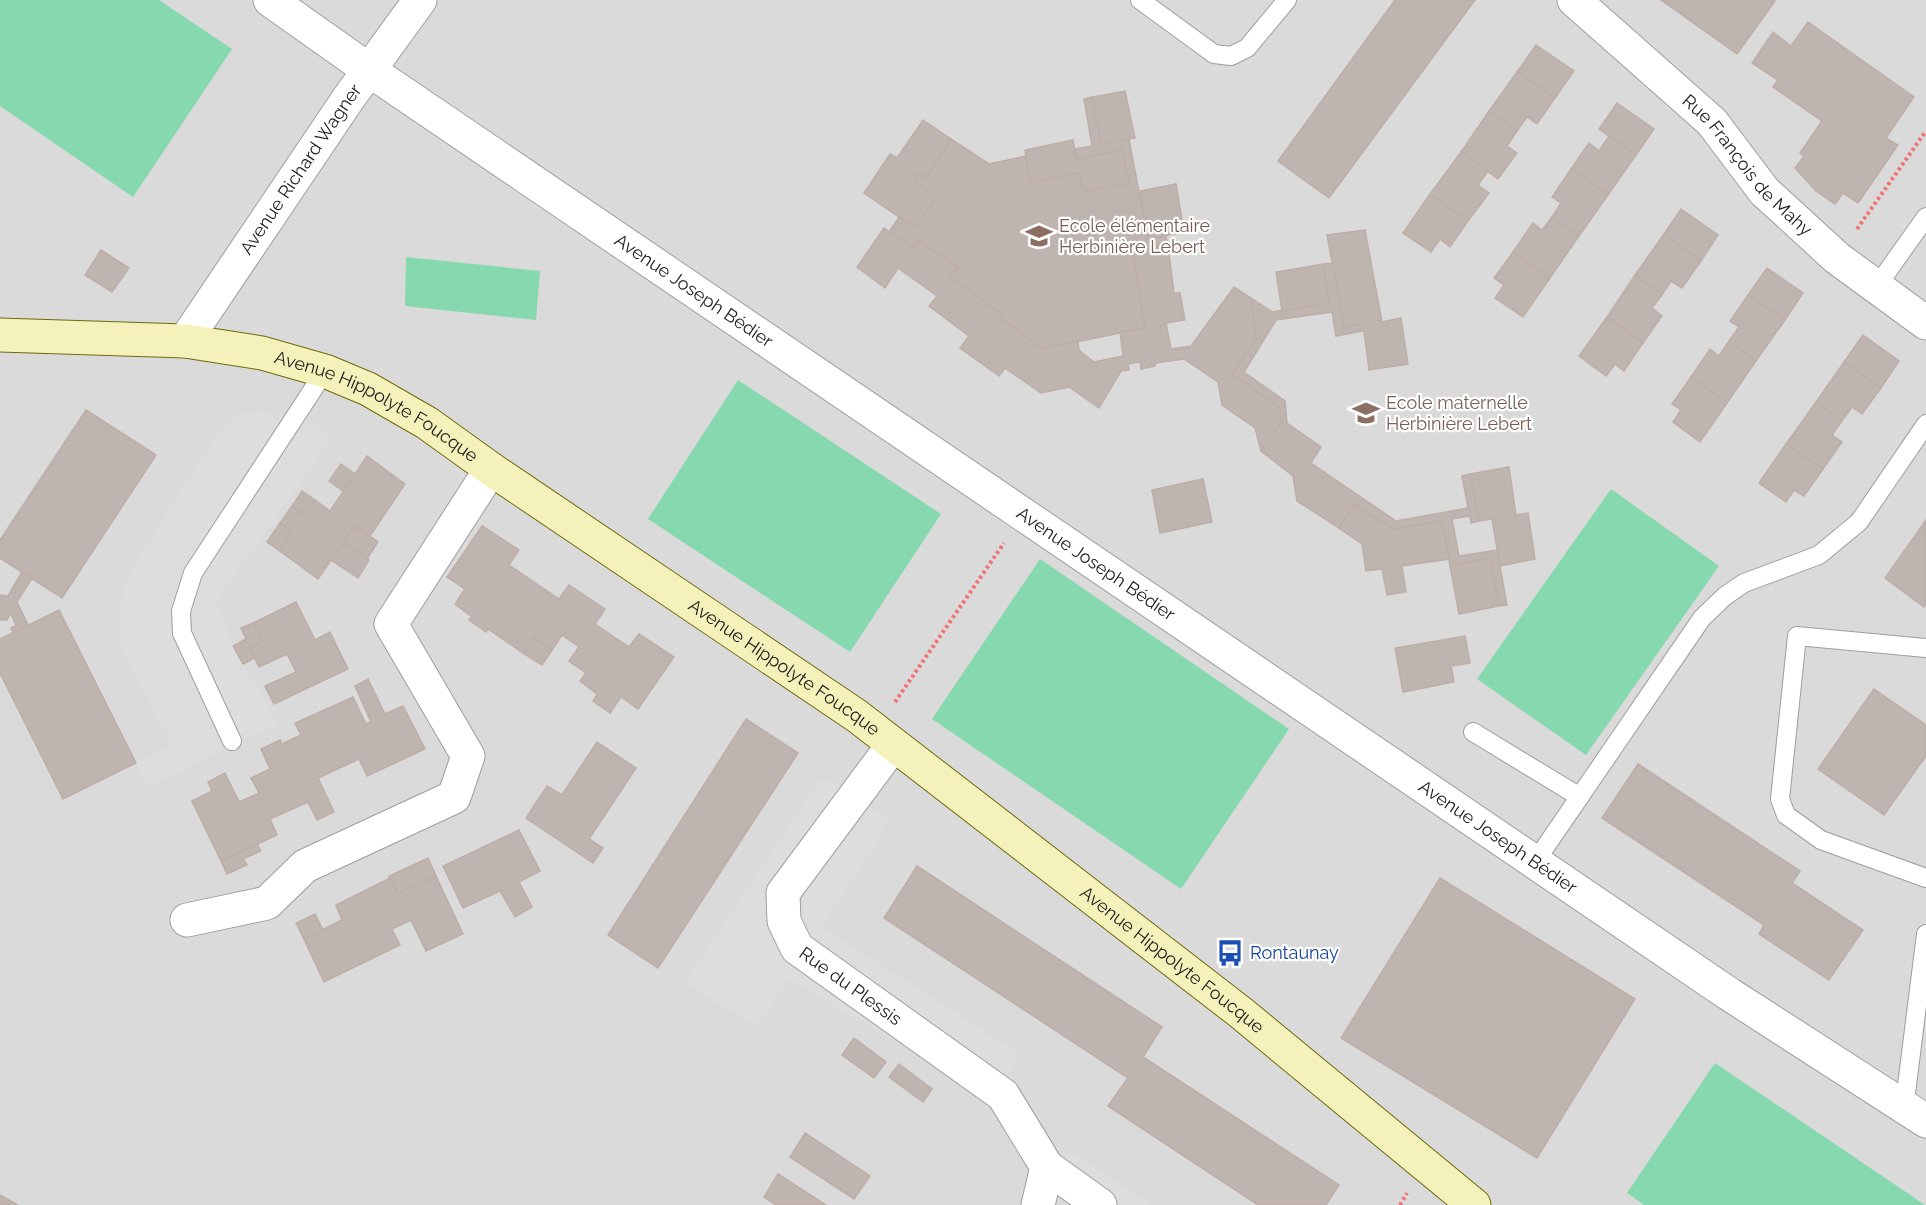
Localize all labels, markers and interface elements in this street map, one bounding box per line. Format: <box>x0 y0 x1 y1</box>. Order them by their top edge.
street label: Avenue Richard Wagner <box>235 79 366 258</box>
street label: Rue François de Mahy <box>1678 90 1817 240</box>
place label: Ecole élémentaire Herbinière Lebert <box>1059 215 1211 257</box>
school or university icon: Ecole élémentaire Herbinière Lebert <box>1024 221 1054 251</box>
street label: Avenue Joseph Bédier <box>611 229 778 352</box>
street label: Avenue Hippolyte Foucque <box>272 346 483 467</box>
place label: Ecole maternelle Herbinière Lebert <box>1386 392 1532 434</box>
school or university icon: Ecole maternelle Herbinière Lebert <box>1351 398 1381 428</box>
street label: Avenue Joseph Bédier <box>1013 502 1180 625</box>
street label: Avenue Hippolyte Foucque <box>685 594 885 740</box>
street label: Avenue Joseph Bédier <box>1415 775 1582 898</box>
street label: Avenue Hippolyte Foucque <box>1076 881 1269 1038</box>
bus stop icon: Rontaunay <box>1215 938 1245 968</box>
street label: Rue du Plessis <box>795 942 906 1029</box>
place label: Rontaunay <box>1250 942 1339 963</box>

